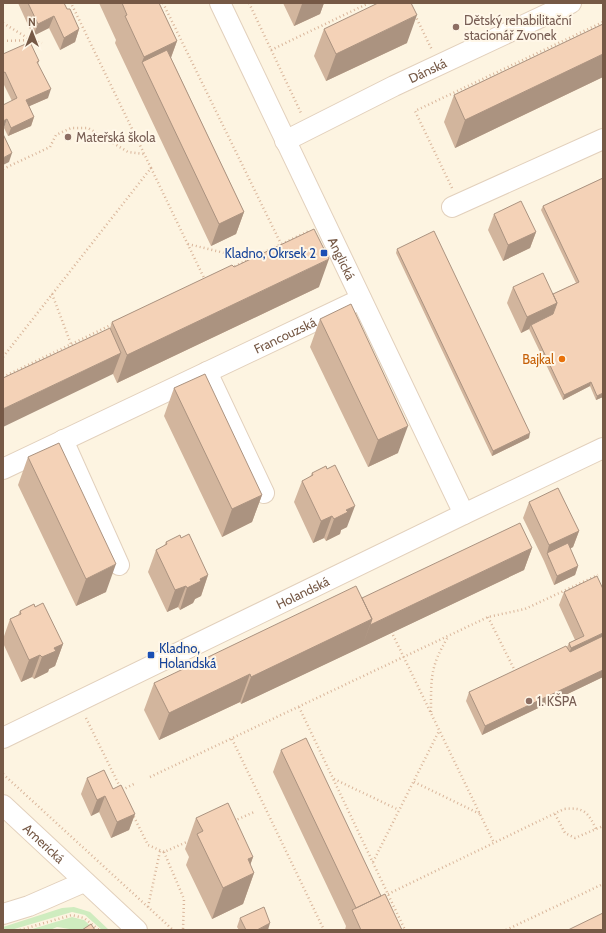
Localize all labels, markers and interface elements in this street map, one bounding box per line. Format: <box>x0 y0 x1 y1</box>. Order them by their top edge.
north arrow <box>12 12 52 52</box>
place label: Dětský rehabilitační stacionář Zvonek <box>464 12 572 43</box>
text: N <box>28 15 36 29</box>
marker: Dětský rehabilitační stacionář Zvonek <box>451 22 461 32</box>
street label: Dánská <box>406 54 450 86</box>
place label: Mateřská škola <box>76 129 156 145</box>
marker: Mateřská škola <box>63 132 73 142</box>
street label: Anglická <box>325 234 359 283</box>
place label: Kladno, Okrsek 2 <box>225 245 316 261</box>
marker: Kladno, Okrsek 2 <box>319 248 329 258</box>
street label: Francouzská <box>251 313 319 357</box>
place label: Bajkal <box>522 351 554 368</box>
marker: Bajkal <box>557 354 567 364</box>
street label: Holandská <box>273 572 332 612</box>
place label: Kladno, Holandská <box>159 640 217 671</box>
marker: Kladno, Holandská <box>146 650 156 660</box>
place label: 1. KŠPA <box>537 692 577 709</box>
marker: 1. KŠPA <box>524 696 534 706</box>
street label: Americká <box>20 820 69 867</box>

